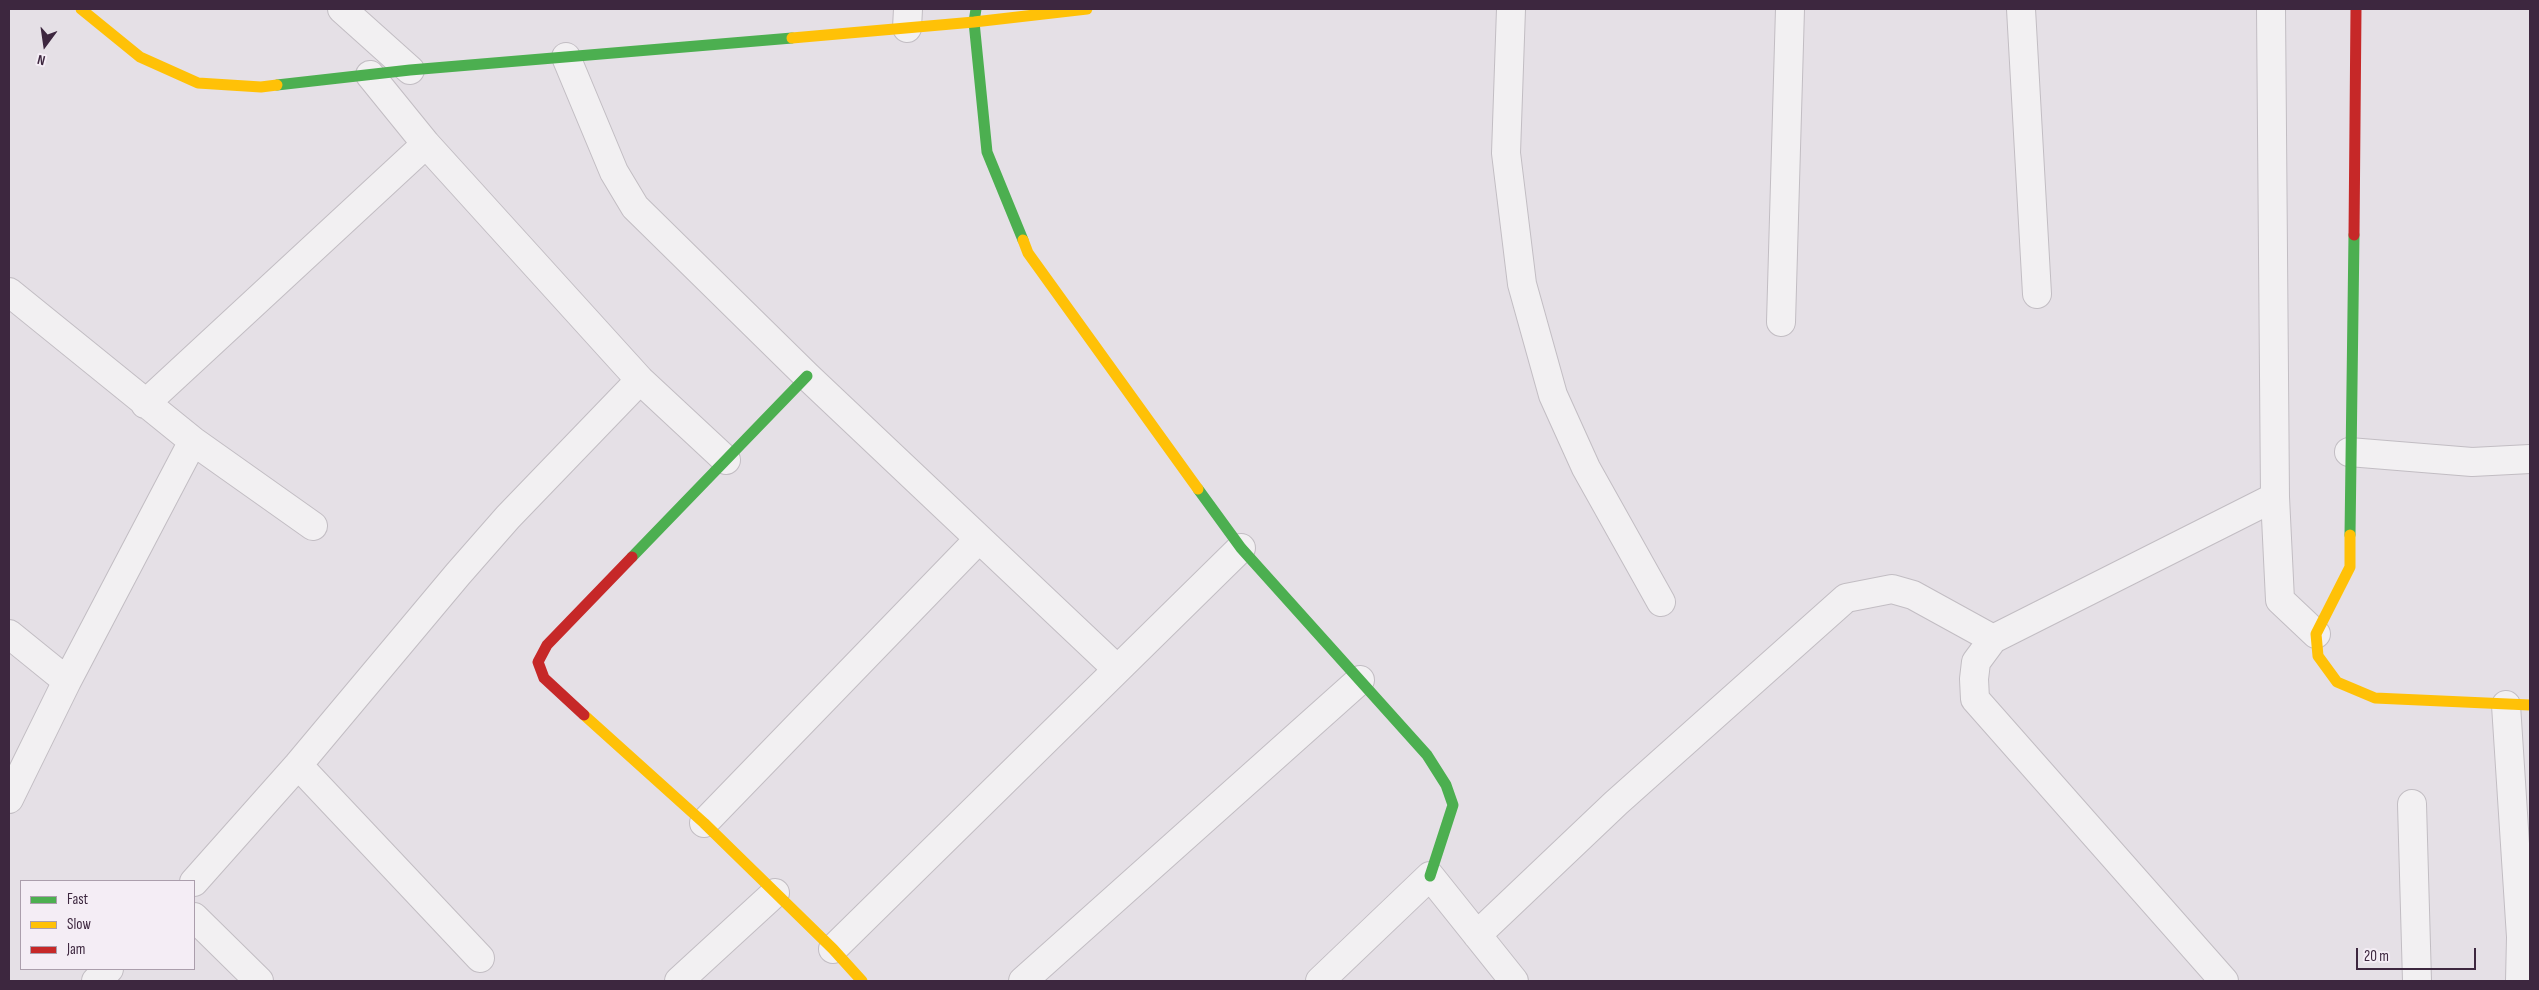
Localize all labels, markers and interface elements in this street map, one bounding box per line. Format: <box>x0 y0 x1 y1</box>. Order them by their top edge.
north arrow <box>20 20 70 70</box>
text: N <box>36 51 47 69</box>
legend <box>20 880 195 970</box>
text: Fast <box>67 890 88 909</box>
text: Slow <box>67 915 91 934</box>
scale bar <box>2359 938 2479 970</box>
text: Jam <box>67 940 85 959</box>
text: 20 m <box>2364 947 2389 966</box>

